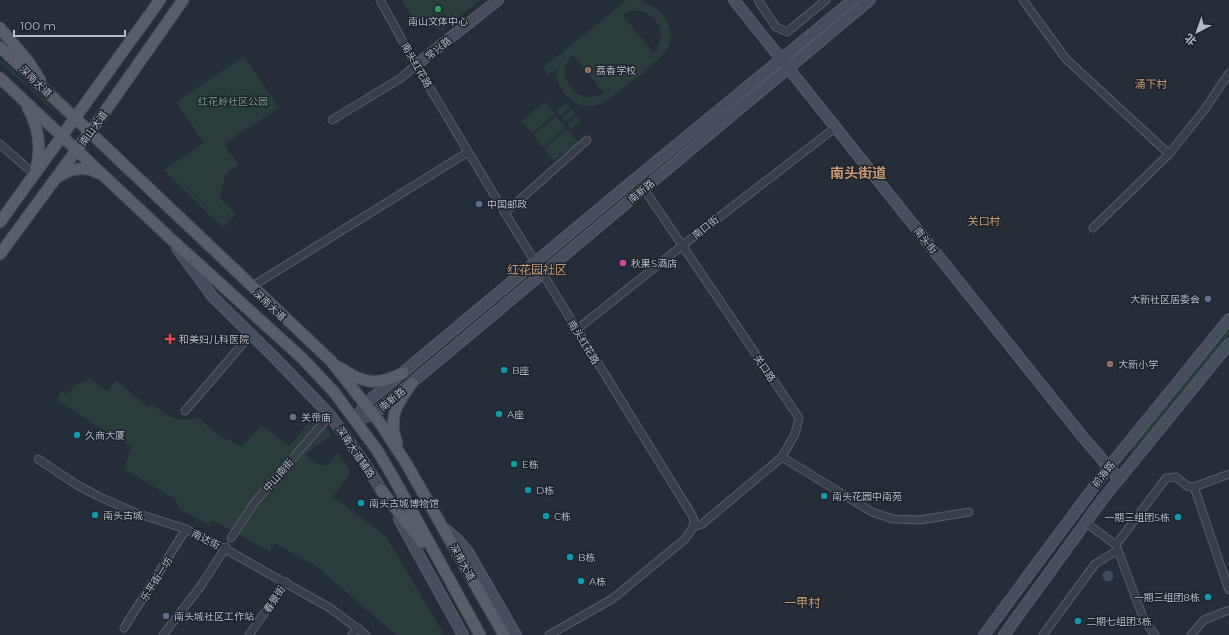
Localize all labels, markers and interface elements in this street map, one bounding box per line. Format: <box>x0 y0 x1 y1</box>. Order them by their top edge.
marker: 南山文体中心 <box>433 4 443 14</box>
scale bar <box>14 12 125 38</box>
north arrow <box>1177 12 1217 52</box>
place label: 南山文体中心 <box>408 15 468 28</box>
text: 100 m <box>20 18 56 33</box>
text: 北 <box>1182 31 1199 48</box>
street label: 常兴路 <box>423 34 454 63</box>
street label: 南头红花路 <box>398 40 435 90</box>
street label: 深南大道 <box>17 63 55 100</box>
place label: 荔香学校 <box>596 64 636 77</box>
marker: 荔香学校 <box>583 65 593 75</box>
district label: 涌下村 <box>1135 77 1168 91</box>
park label: 红花岭社区公园 <box>198 95 268 108</box>
street label: 南山大道 <box>76 108 110 148</box>
district label: 南头街道 <box>830 164 886 182</box>
street label: 南新路 <box>626 177 657 206</box>
place label: 中国邮政 <box>487 198 527 211</box>
marker: 中国邮政 <box>474 199 484 209</box>
street label: 南口街 <box>689 213 721 242</box>
district label: 关口村 <box>968 214 1001 228</box>
street label: 南头街 <box>911 225 940 256</box>
place label: 秋果S酒店 <box>631 257 677 270</box>
marker: 秋果S酒店 <box>618 258 628 268</box>
district label: 红花园社区 <box>507 262 567 277</box>
street label: 深南大道 <box>251 287 289 324</box>
place label: 大新社区居委会 <box>1130 293 1200 306</box>
marker: 大新社区居委会 <box>1203 294 1213 304</box>
street label: 南头红花路 <box>565 318 602 367</box>
marker: 和美妇儿科医院 <box>164 333 176 345</box>
place label: 和美妇儿科医院 <box>179 333 249 346</box>
street label: 关口路 <box>751 352 778 384</box>
place label: 大新小学 <box>1118 358 1158 371</box>
marker: 大新小学 <box>1105 359 1115 369</box>
place label: B座 <box>512 364 530 377</box>
marker: B座 <box>499 365 509 375</box>
street label: 南新路 <box>377 385 408 414</box>
place label: A座 <box>507 408 524 421</box>
marker: A座 <box>494 409 504 419</box>
place label: 关帝庙 <box>301 411 331 424</box>
marker: 关帝庙 <box>288 412 298 422</box>
street label: 深南大道辅路 <box>333 424 378 481</box>
place label: 久商大厦 <box>85 429 125 442</box>
marker: 久商大厦 <box>72 430 82 440</box>
street label: 中山南街 <box>260 456 296 495</box>
place label: E栋 <box>522 458 539 471</box>
street label: 前海路 <box>1089 458 1118 490</box>
marker: E栋 <box>509 459 519 469</box>
place label: D栋 <box>536 484 554 497</box>
marker: D栋 <box>523 485 533 495</box>
place label: 南头花园中南苑 <box>832 490 902 503</box>
marker: 南头花园中南苑 <box>819 491 829 501</box>
place label: 南头古城博物馆 <box>369 497 439 510</box>
marker: 南头古城博物馆 <box>356 498 366 508</box>
place label: 南头古城 <box>103 509 143 522</box>
marker: 南头古城 <box>90 510 100 520</box>
place label: C栋 <box>554 510 571 523</box>
marker: C栋 <box>541 511 551 521</box>
place label: 一期三组团5栋 <box>1104 511 1170 524</box>
marker: 一期三组团5栋 <box>1173 512 1183 522</box>
street label: 南达街 <box>189 527 222 552</box>
street label: 深南大道 <box>447 542 478 583</box>
place label: B栋 <box>578 551 596 564</box>
marker: B栋 <box>565 552 575 562</box>
street label: 乐平街一坊 <box>138 555 175 604</box>
place label: A栋 <box>589 575 606 588</box>
marker: A栋 <box>576 576 586 586</box>
street label: 春景街 <box>261 583 288 615</box>
place label: 一期三组团8栋 <box>1134 591 1200 604</box>
marker: 一期三组团8栋 <box>1203 592 1213 602</box>
district label: 一甲村 <box>784 595 821 610</box>
place label: 南头城社区工作站 <box>174 610 254 623</box>
marker: 南头城社区工作站 <box>161 611 171 621</box>
place label: 二期七组团3栋 <box>1086 615 1152 628</box>
marker: 二期七组团3栋 <box>1073 616 1083 626</box>

